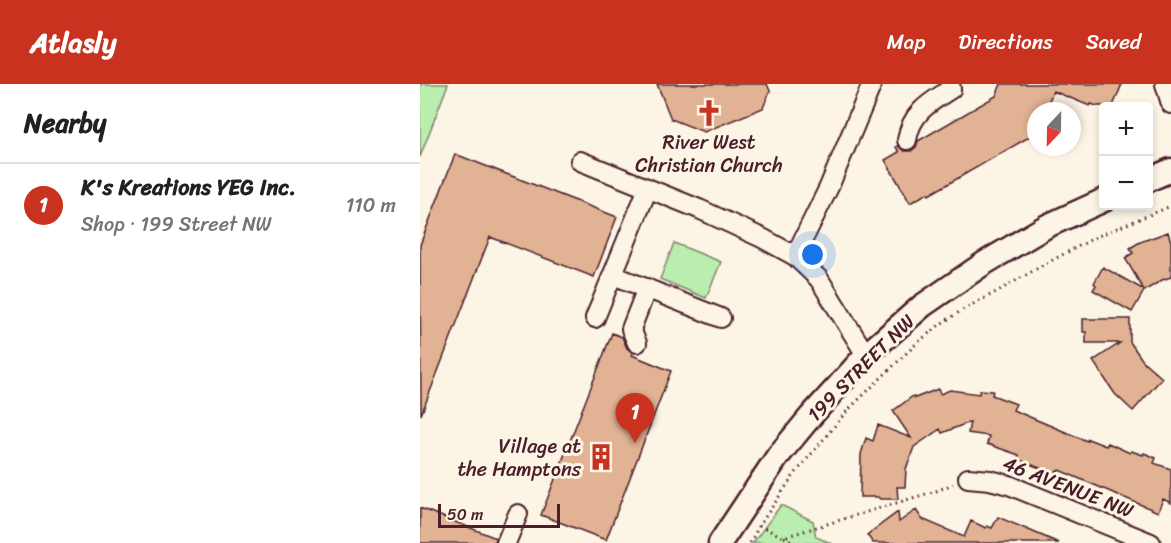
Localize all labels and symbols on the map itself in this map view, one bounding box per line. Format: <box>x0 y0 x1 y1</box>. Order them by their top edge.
church icon: River West Christian Church <box>694 98 724 128</box>
north arrow <box>1027 102 1081 156</box>
place label: River West Christian Church <box>635 125 783 183</box>
your location <box>798 240 827 269</box>
street label: 199 STREET NW <box>798 305 924 431</box>
pin: 1 <box>616 394 654 443</box>
place label: Village at the Hamptons <box>457 429 582 487</box>
building icon: Village at the Hamptons <box>586 442 616 472</box>
street label: 46 AVENUE NW <box>997 446 1139 528</box>
scale bar <box>438 501 560 528</box>

